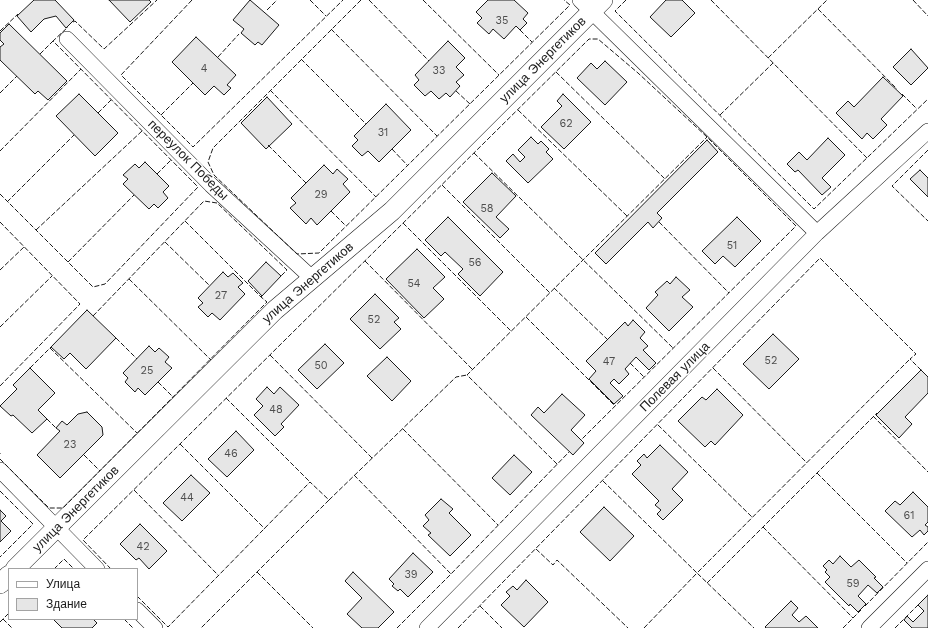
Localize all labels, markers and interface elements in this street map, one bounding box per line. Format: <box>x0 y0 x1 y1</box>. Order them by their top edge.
house number: 35 <box>496 14 508 28</box>
street label: улица Энергетиков <box>497 14 589 106</box>
house number: 4 <box>201 62 207 76</box>
house number: 33 <box>433 64 445 78</box>
street label: переулок Победы <box>144 116 232 204</box>
house number: 62 <box>559 117 573 131</box>
house number: 31 <box>378 126 388 140</box>
house number: 29 <box>314 188 328 202</box>
house number: 58 <box>480 202 494 216</box>
street label: улица Энергетиков <box>259 239 357 327</box>
house number: 51 <box>727 239 737 253</box>
house number: 56 <box>468 256 482 270</box>
house number: 54 <box>407 277 421 291</box>
house number: 27 <box>215 289 227 303</box>
house number: 52 <box>368 313 380 327</box>
street label: Полевая улица <box>637 339 713 415</box>
house number: 52 <box>765 354 777 368</box>
house number: 47 <box>603 355 615 369</box>
house number: 50 <box>314 359 328 373</box>
house number: 25 <box>141 364 153 378</box>
house number: 48 <box>269 403 283 417</box>
house number: 23 <box>64 438 76 452</box>
house number: 46 <box>224 447 238 461</box>
street label: улица Энергетиков <box>30 463 122 555</box>
house number: 44 <box>180 491 194 505</box>
house number: 61 <box>904 509 914 523</box>
house number: 42 <box>136 540 150 554</box>
legend <box>8 568 138 620</box>
house number: 39 <box>404 568 418 582</box>
text: Улица <box>46 577 80 591</box>
house number: 59 <box>846 577 860 591</box>
text: Здание <box>46 597 87 611</box>

